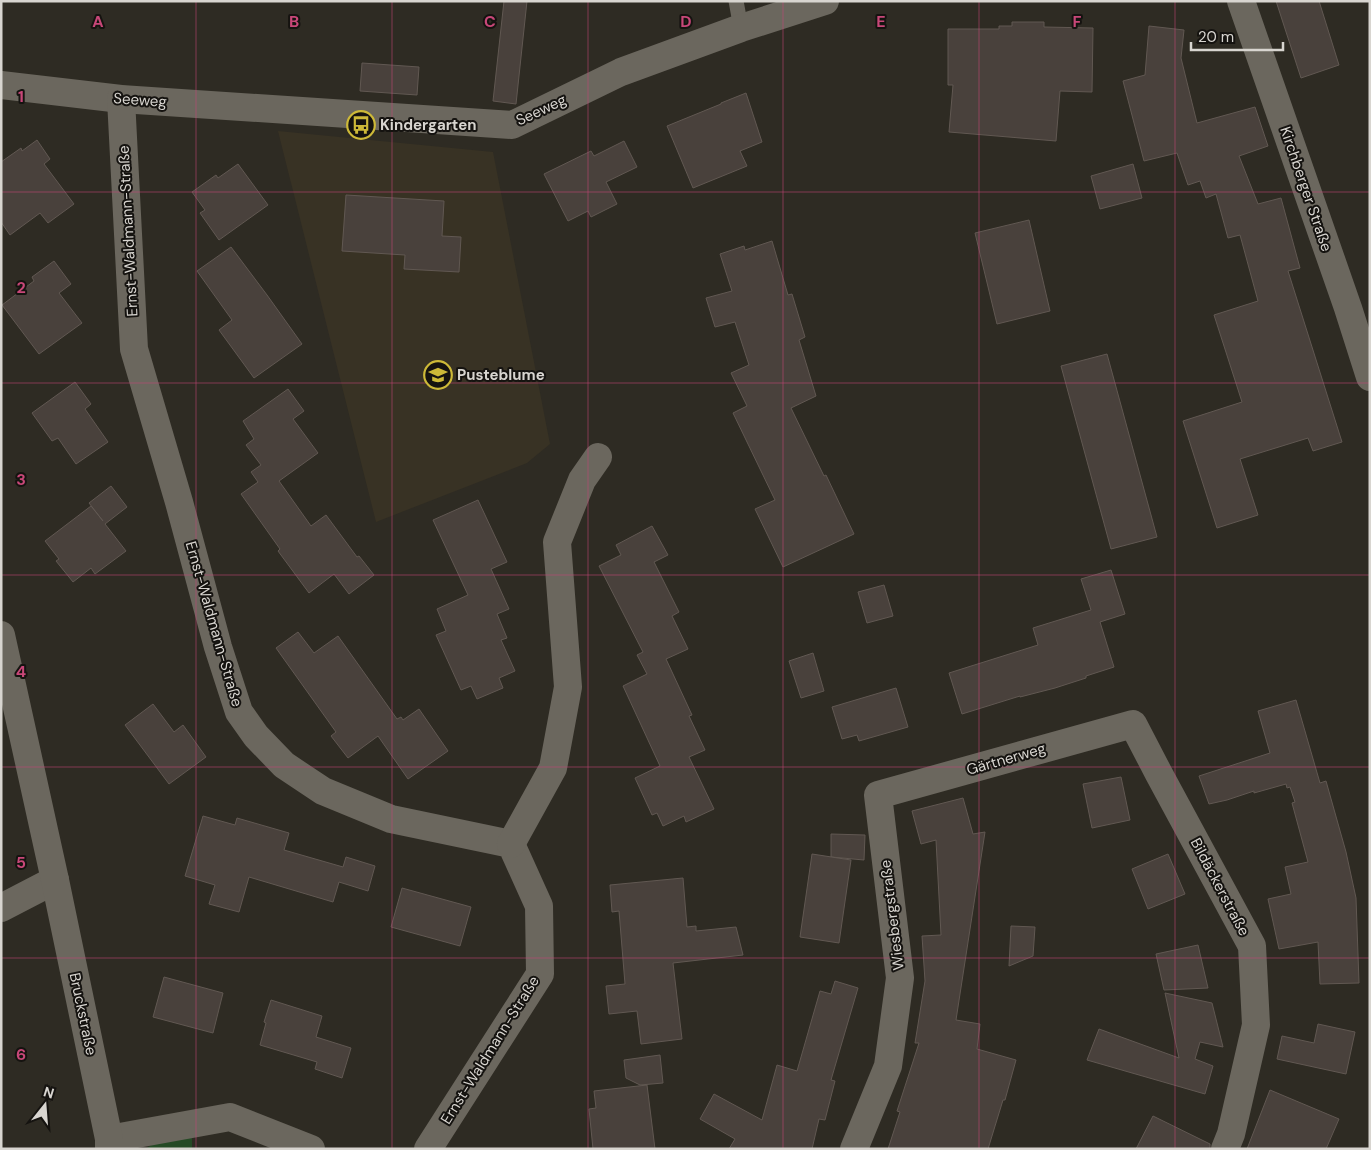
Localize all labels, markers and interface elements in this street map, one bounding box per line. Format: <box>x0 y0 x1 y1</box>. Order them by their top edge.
text: A <box>92 11 104 32</box>
text: B <box>289 11 299 32</box>
text: C <box>484 11 496 32</box>
text: D <box>680 11 692 32</box>
text: E <box>876 11 886 32</box>
text: F <box>1073 11 1082 32</box>
scale bar <box>1191 20 1284 52</box>
text: 20 m <box>1198 27 1234 47</box>
text: 1 <box>18 86 24 107</box>
street label: Seeweg <box>113 88 167 112</box>
street label: Seeweg <box>513 90 569 130</box>
bus stop icon: Kindergarten <box>346 110 376 140</box>
place label: Kindergarten <box>380 115 476 135</box>
street label: Kirchberger Straße <box>1275 124 1337 254</box>
street label: Ernst-Waldmann-Straße <box>114 145 142 317</box>
text: 2 <box>16 277 26 298</box>
school or university icon: Pusteblume <box>423 360 453 390</box>
place label: Pusteblume <box>457 365 545 385</box>
text: 3 <box>16 469 26 490</box>
street label: Ernst-Waldmann-Straße <box>181 539 247 709</box>
text: 4 <box>16 661 26 682</box>
street label: Gärtnerweg <box>964 738 1048 780</box>
street label: Bildäckerstraße <box>1186 835 1254 939</box>
text: 5 <box>16 852 26 873</box>
street label: Wiesbergstraße <box>875 859 909 971</box>
street label: Bruckstraße <box>64 971 102 1057</box>
street label: Ernst-Waldmann-Straße <box>436 972 544 1128</box>
text: 6 <box>16 1044 26 1065</box>
north arrow <box>20 1080 70 1130</box>
text: N <box>41 1082 56 1103</box>

